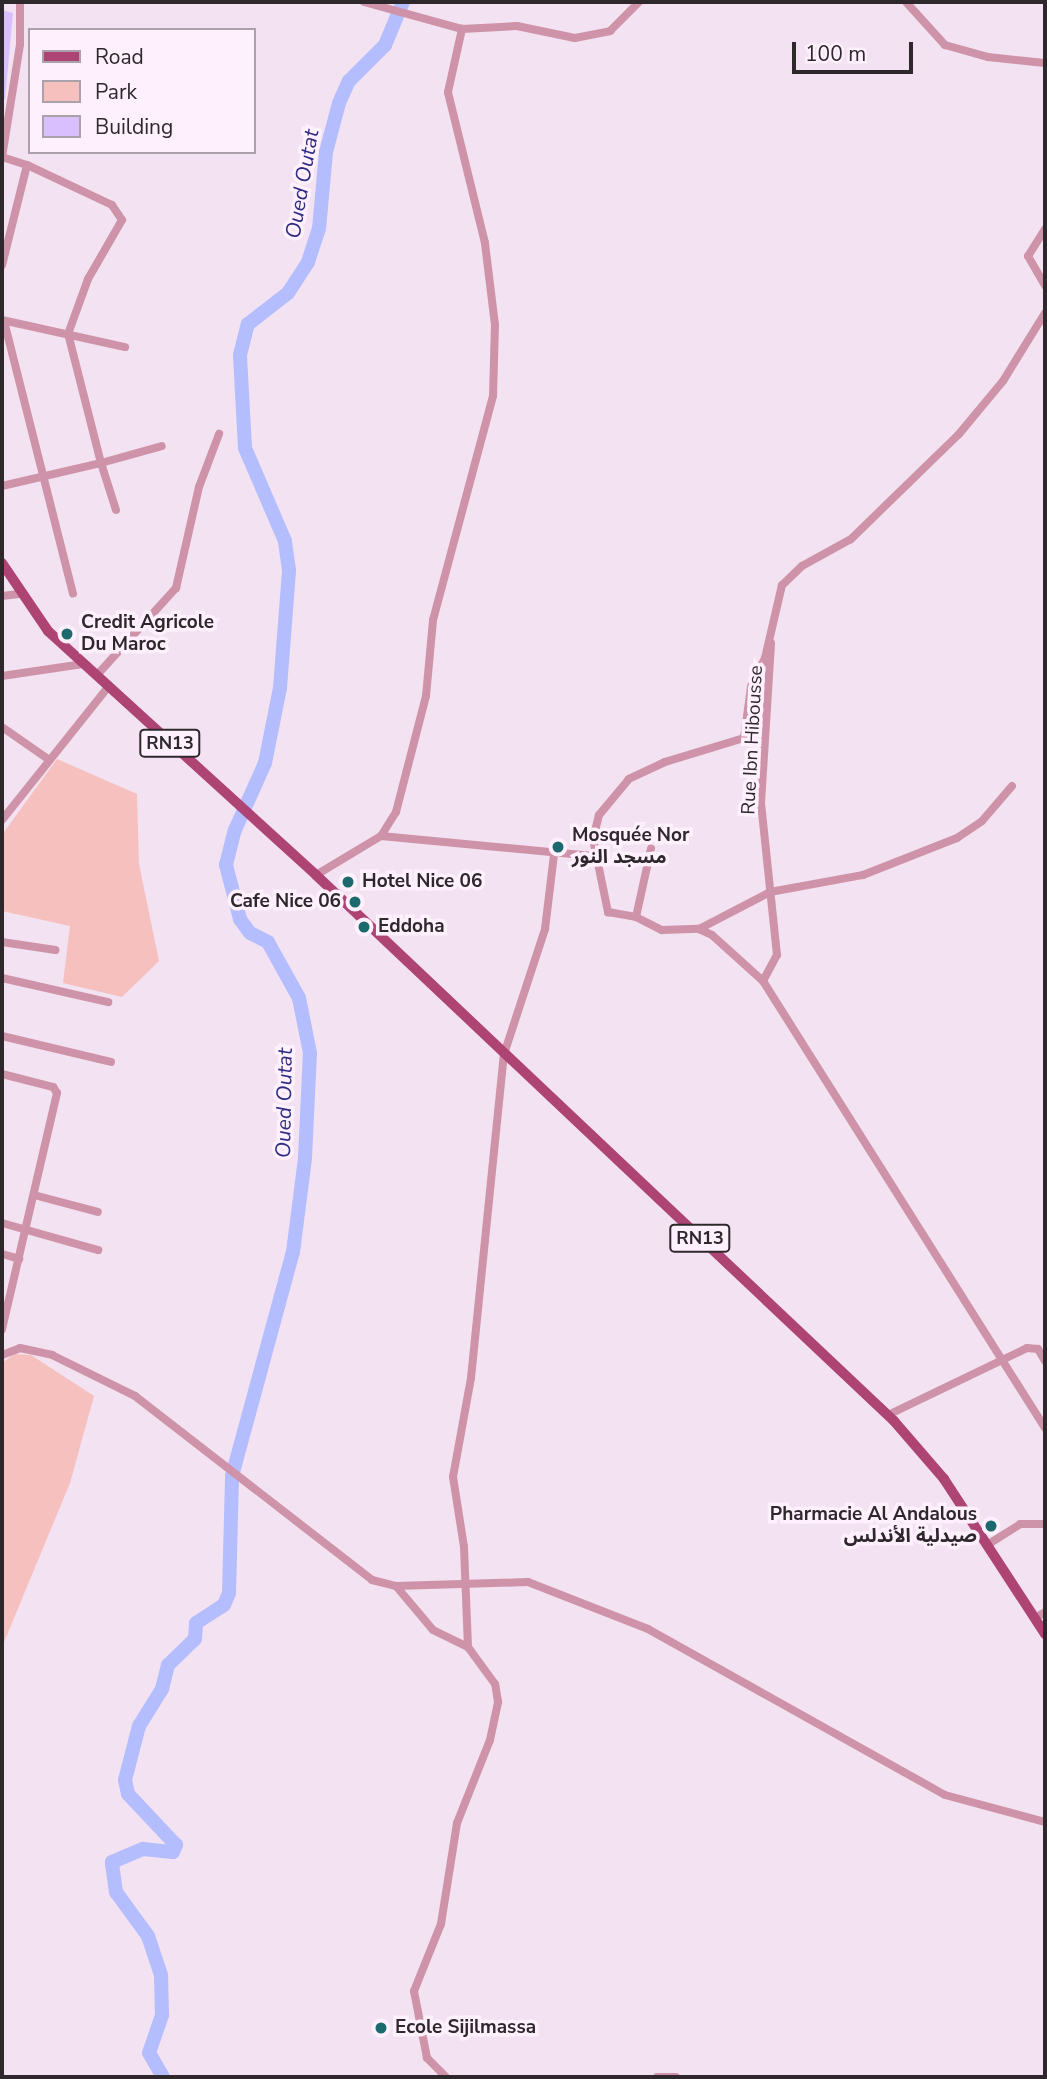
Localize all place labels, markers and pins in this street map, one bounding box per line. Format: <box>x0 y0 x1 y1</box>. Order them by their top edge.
place label: Credit Agricole Du Maroc <box>81 612 214 656</box>
marker: Credit Agricole Du Maroc <box>59 626 75 642</box>
place label: Mosquée Nor مسجد النور <box>572 825 689 869</box>
marker: Mosquée Nor مسجد النور <box>550 839 566 855</box>
place label: Hotel Nice 06 <box>362 871 482 893</box>
marker: Hotel Nice 06 <box>340 874 356 890</box>
place label: Cafe Nice 06 <box>230 891 341 913</box>
marker: Cafe Nice 06 <box>347 894 363 910</box>
place label: Eddoha <box>378 916 445 938</box>
marker: Eddoha <box>356 919 372 935</box>
place label: Pharmacie Al Andalous صيدلية الأندلس <box>770 1504 977 1548</box>
marker: Pharmacie Al Andalous صيدلية الأندلس <box>983 1518 999 1534</box>
place label: Ecole Sijilmassa <box>395 2017 536 2039</box>
marker: Ecole Sijilmassa <box>373 2020 389 2036</box>

